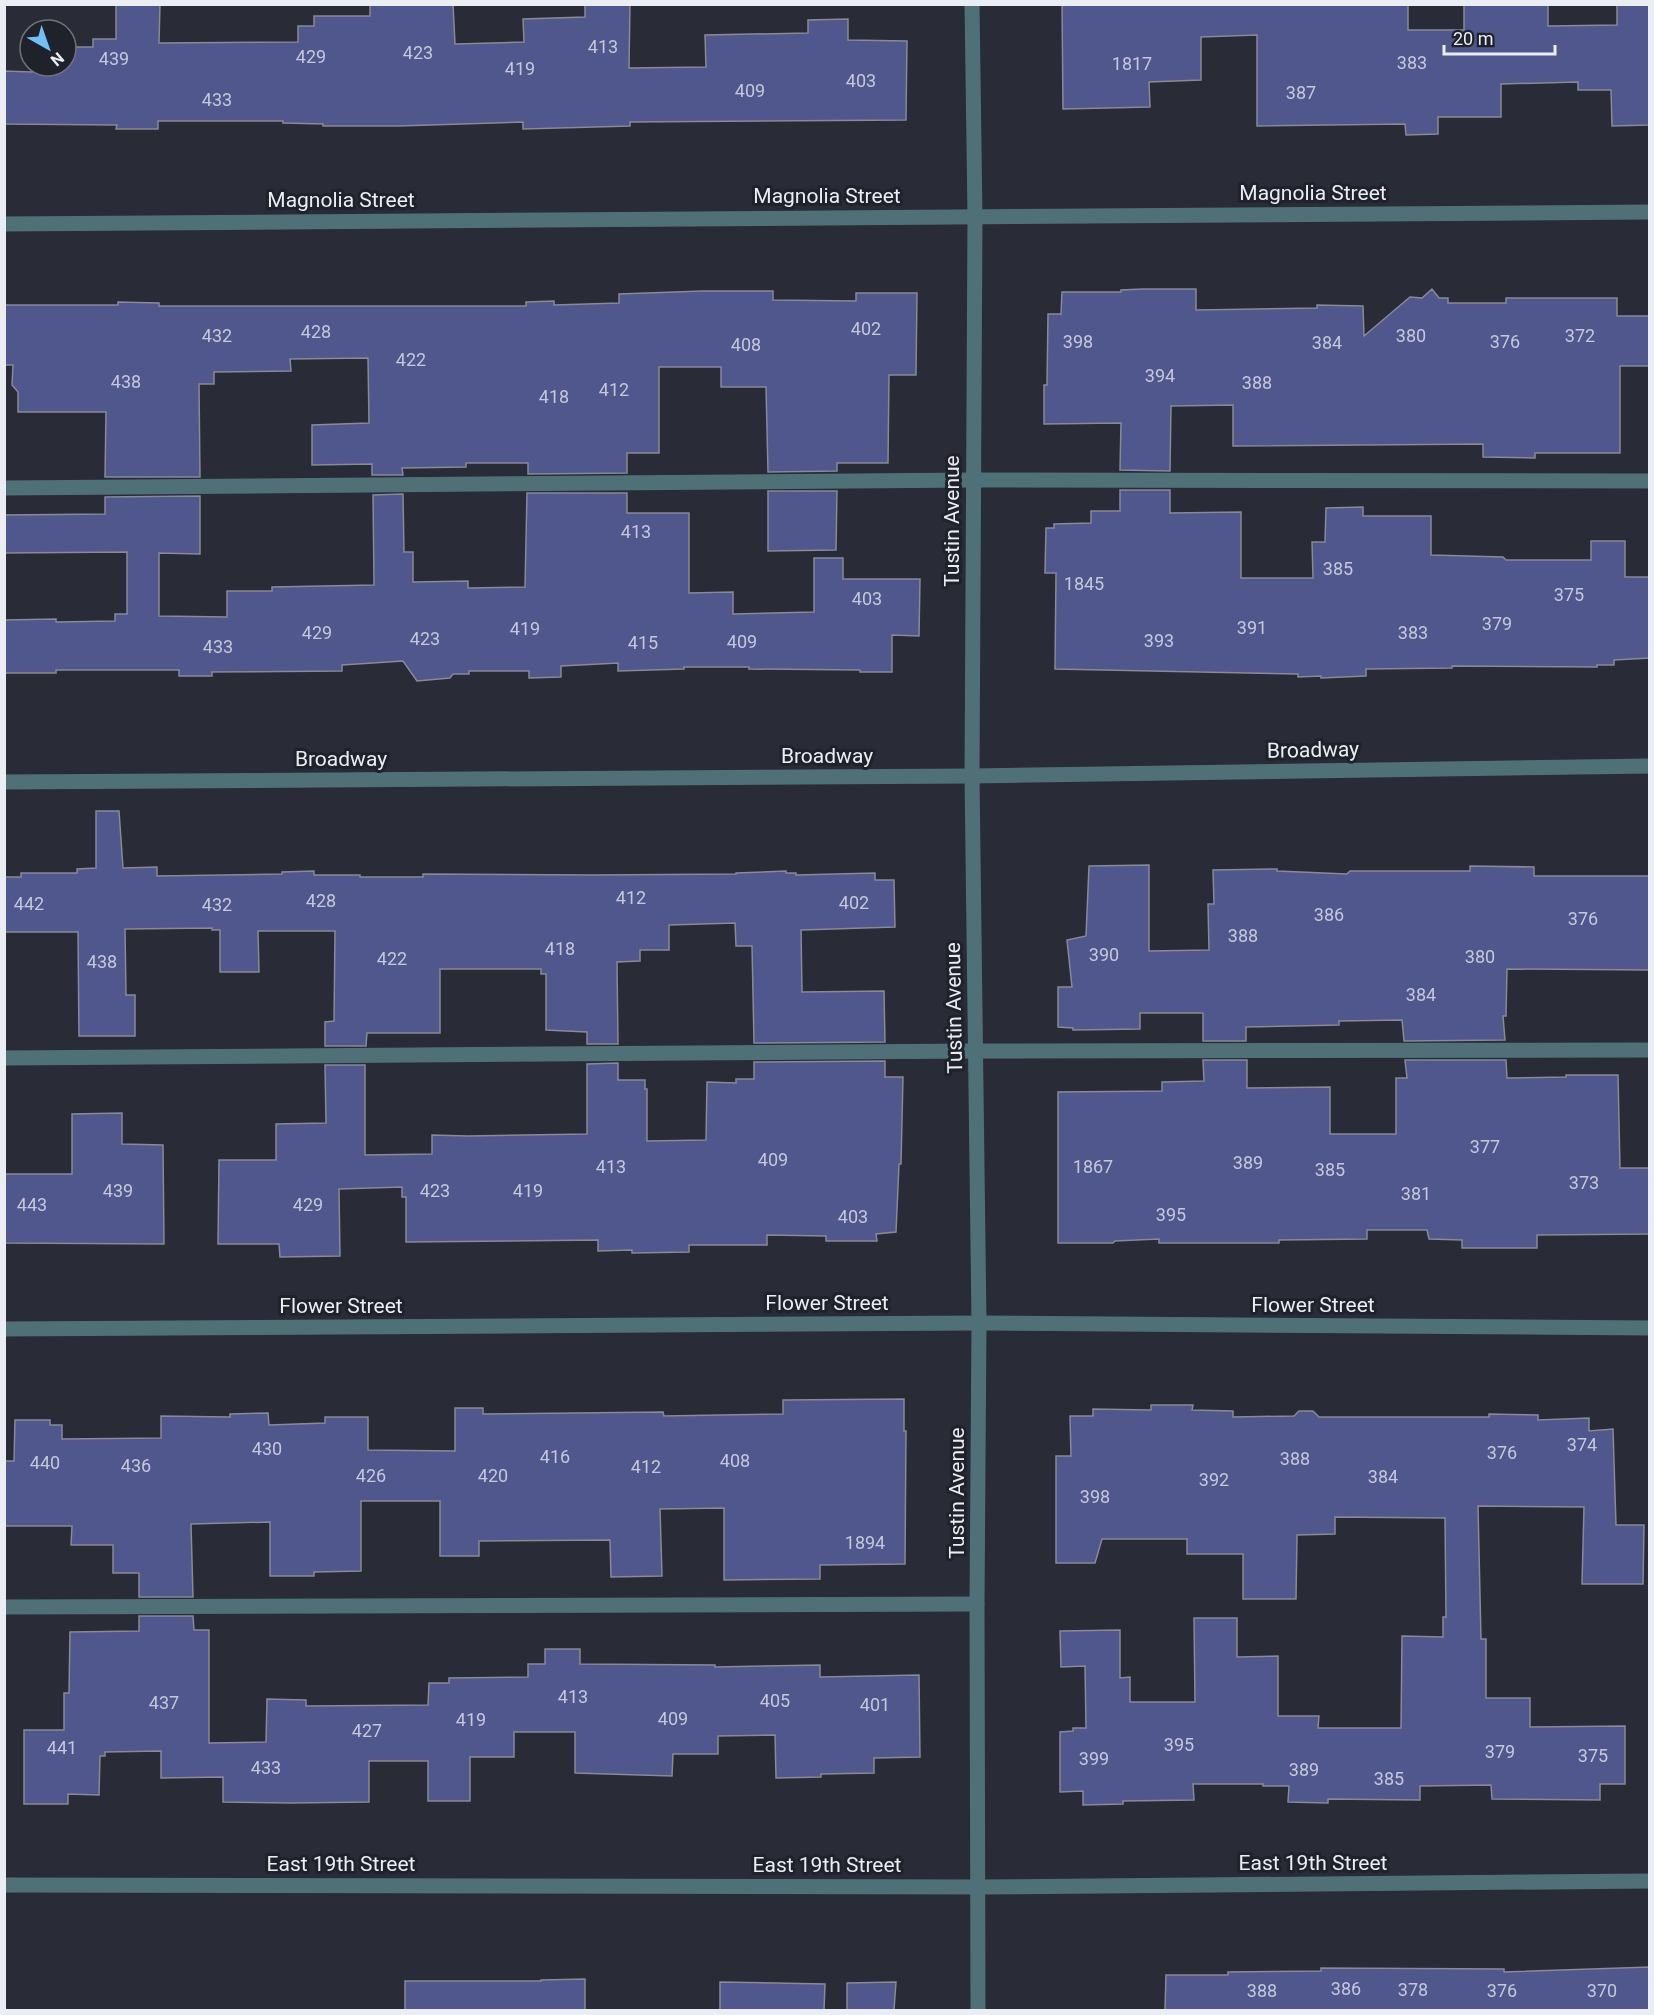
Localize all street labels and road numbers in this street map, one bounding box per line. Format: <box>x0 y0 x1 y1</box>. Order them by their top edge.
street label: Magnolia Street <box>1239 181 1387 205</box>
street label: Magnolia Street <box>753 184 901 208</box>
street label: Magnolia Street <box>267 188 415 212</box>
street label: Tustin Avenue <box>940 455 964 587</box>
street label: Broadway <box>1267 737 1359 763</box>
street label: Broadway <box>781 744 873 768</box>
street label: Broadway <box>295 747 387 771</box>
street label: Tustin Avenue <box>941 942 967 1074</box>
street label: Flower Street <box>765 1291 889 1315</box>
street label: Flower Street <box>1251 1293 1375 1317</box>
street label: Flower Street <box>279 1294 403 1318</box>
street label: Tustin Avenue <box>945 1427 969 1559</box>
street label: East 19th Street <box>1239 1851 1388 1875</box>
street label: East 19th Street <box>267 1852 416 1876</box>
street label: East 19th Street <box>753 1853 902 1877</box>

